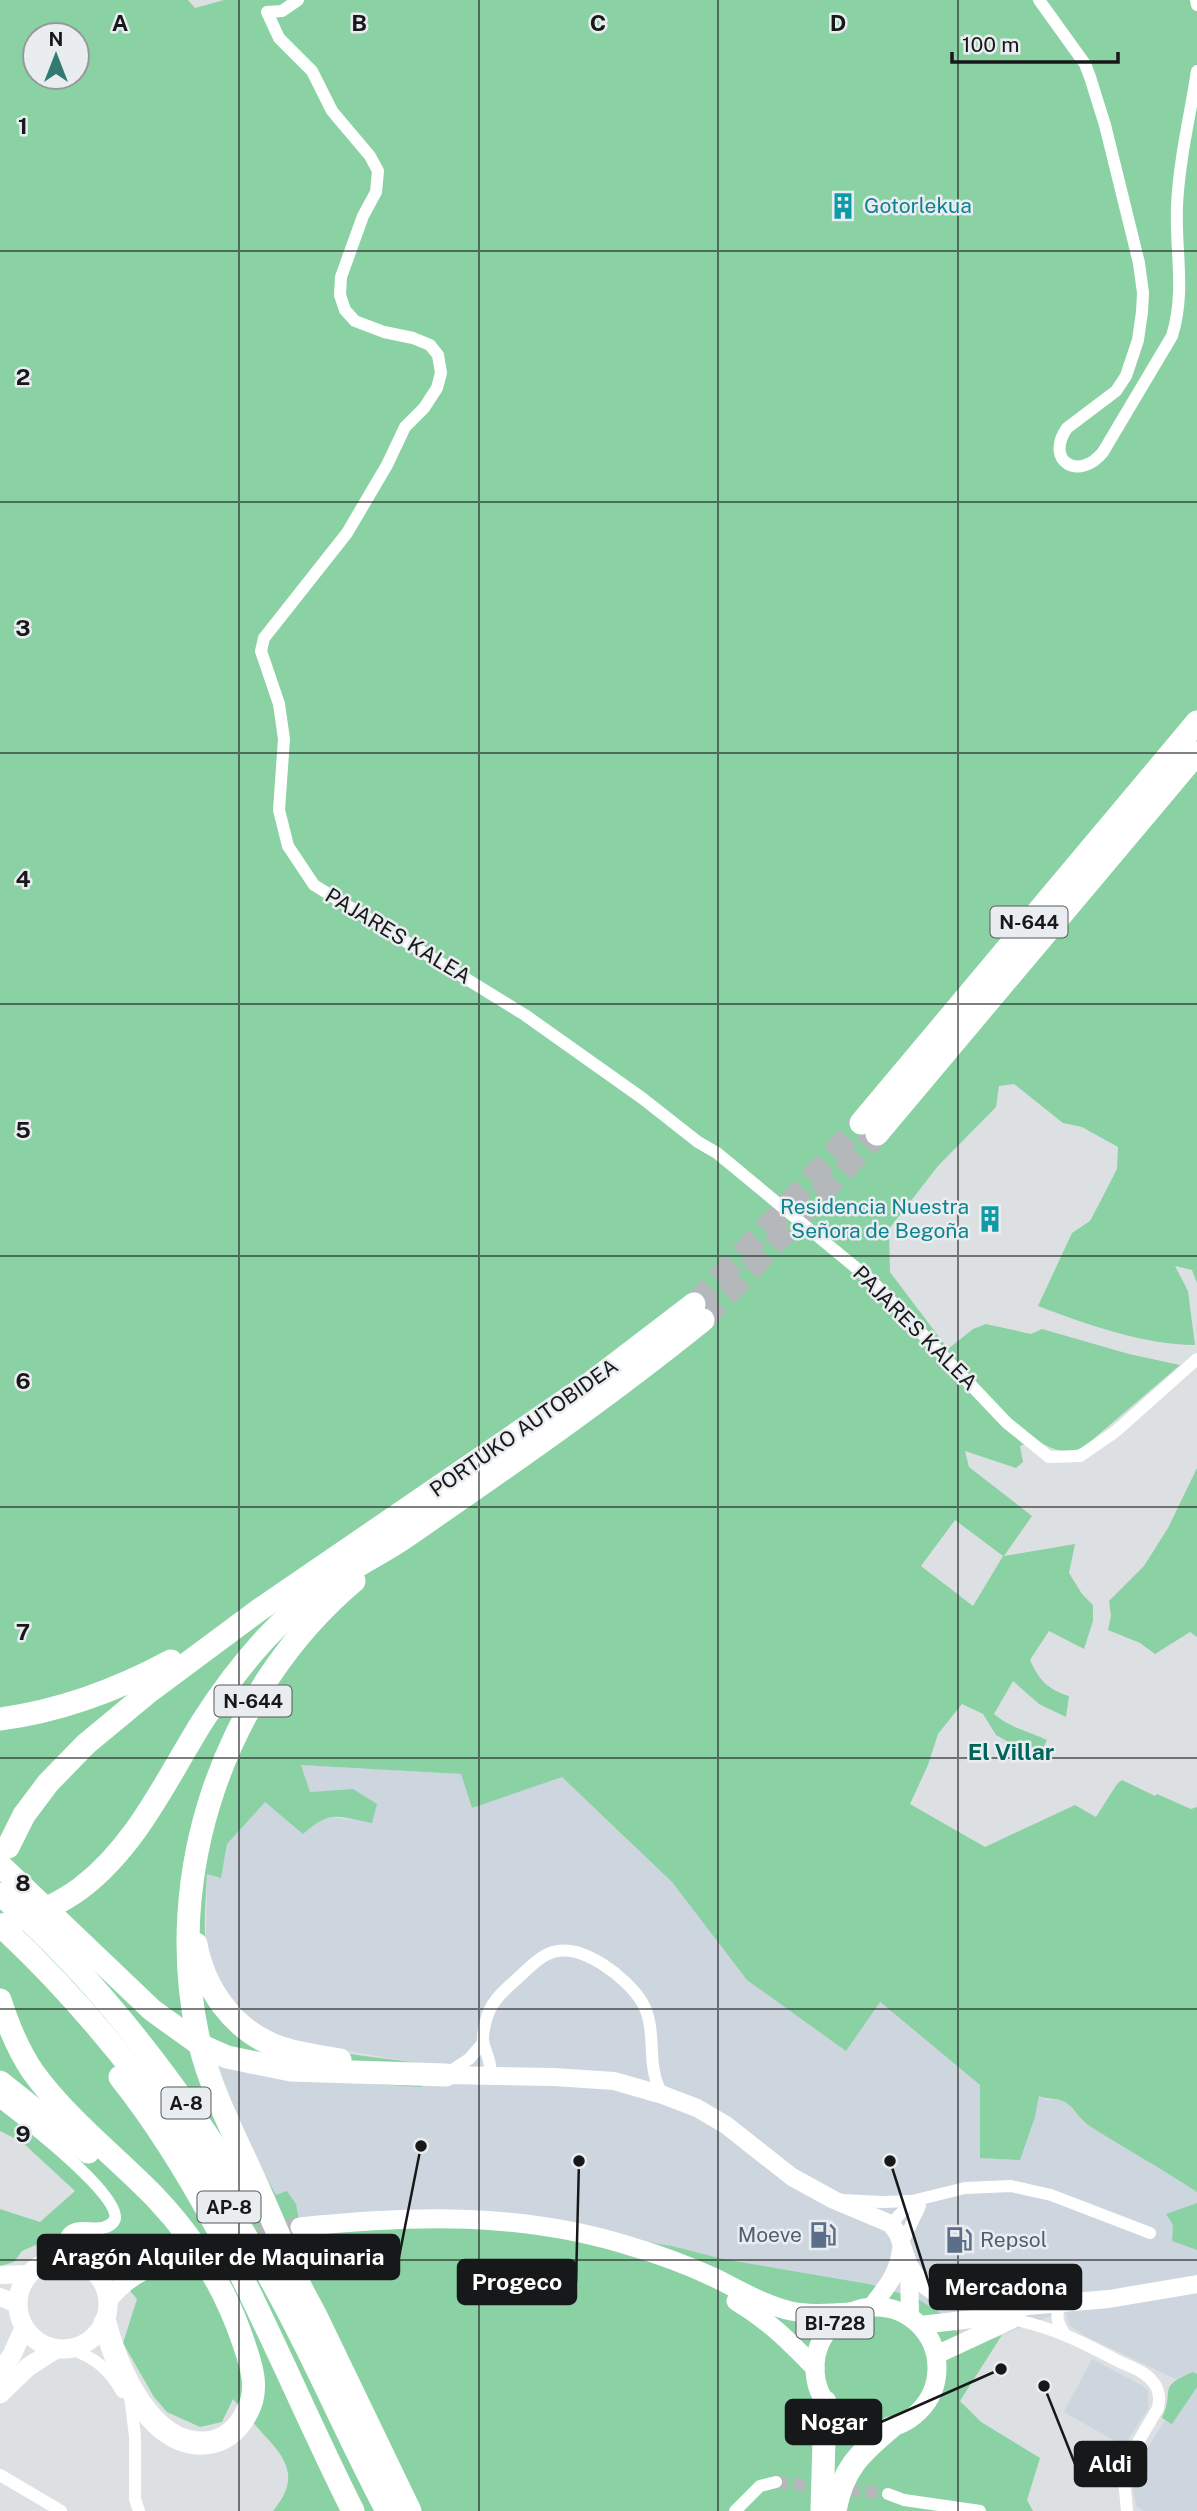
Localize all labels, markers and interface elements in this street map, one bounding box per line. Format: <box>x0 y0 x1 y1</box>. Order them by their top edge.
text: A <box>112 9 129 36</box>
text: B <box>351 9 367 36</box>
text: C <box>590 9 606 36</box>
text: D <box>830 9 846 36</box>
north arrow <box>21 21 91 91</box>
scale bar <box>952 21 1118 65</box>
text: N <box>49 28 63 50</box>
text: 100 m <box>962 32 1019 57</box>
text: 1 <box>18 112 28 139</box>
building icon: Gotorlekua <box>828 191 858 221</box>
place label: Gotorlekua <box>864 193 972 218</box>
text: 2 <box>16 363 30 390</box>
text: 3 <box>15 614 31 641</box>
text: 4 <box>15 865 31 892</box>
street label: PAJARES KALEA <box>321 882 476 989</box>
road number: N-644 <box>990 906 1068 938</box>
text: 5 <box>15 1116 31 1143</box>
place label: Residencia Nuestra Señora de Begoña <box>780 1194 969 1243</box>
building icon: Residencia Nuestra Señora de Begoña <box>975 1204 1005 1234</box>
street label: PAJARES KALEA <box>848 1260 983 1395</box>
street label: PORTUKO AUTOBIDEA <box>425 1353 623 1502</box>
text: 6 <box>15 1367 31 1394</box>
text: 7 <box>16 1618 30 1645</box>
road number: N-644 <box>215 1686 292 1716</box>
district label: El Villar <box>968 1738 1054 1765</box>
text: 8 <box>15 1869 31 1896</box>
road number: A-8 <box>162 2088 210 2118</box>
text: 9 <box>15 2120 31 2147</box>
road number: AP-8 <box>198 2192 260 2222</box>
fuel station icon: Moeve <box>808 2220 838 2250</box>
place label: Moeve <box>738 2222 802 2247</box>
fuel station icon: Repsol <box>944 2225 974 2255</box>
place label: Repsol <box>980 2227 1047 2252</box>
callout: Aragón Alquiler de Maquinaria <box>38 2235 399 2279</box>
text: Aragón Alquiler de Maquinaria <box>52 2243 384 2270</box>
callout: Progeco <box>458 2260 576 2304</box>
callout: Mercadona <box>930 2265 1081 2309</box>
text: Progeco <box>472 2268 562 2295</box>
text: Mercadona <box>945 2273 1067 2300</box>
road number: BI-728 <box>796 2308 874 2338</box>
callout: Nogar <box>786 2400 881 2444</box>
text: Nogar <box>800 2408 868 2435</box>
callout: Aldi <box>1075 2442 1146 2486</box>
text: Aldi <box>1088 2450 1132 2477</box>

